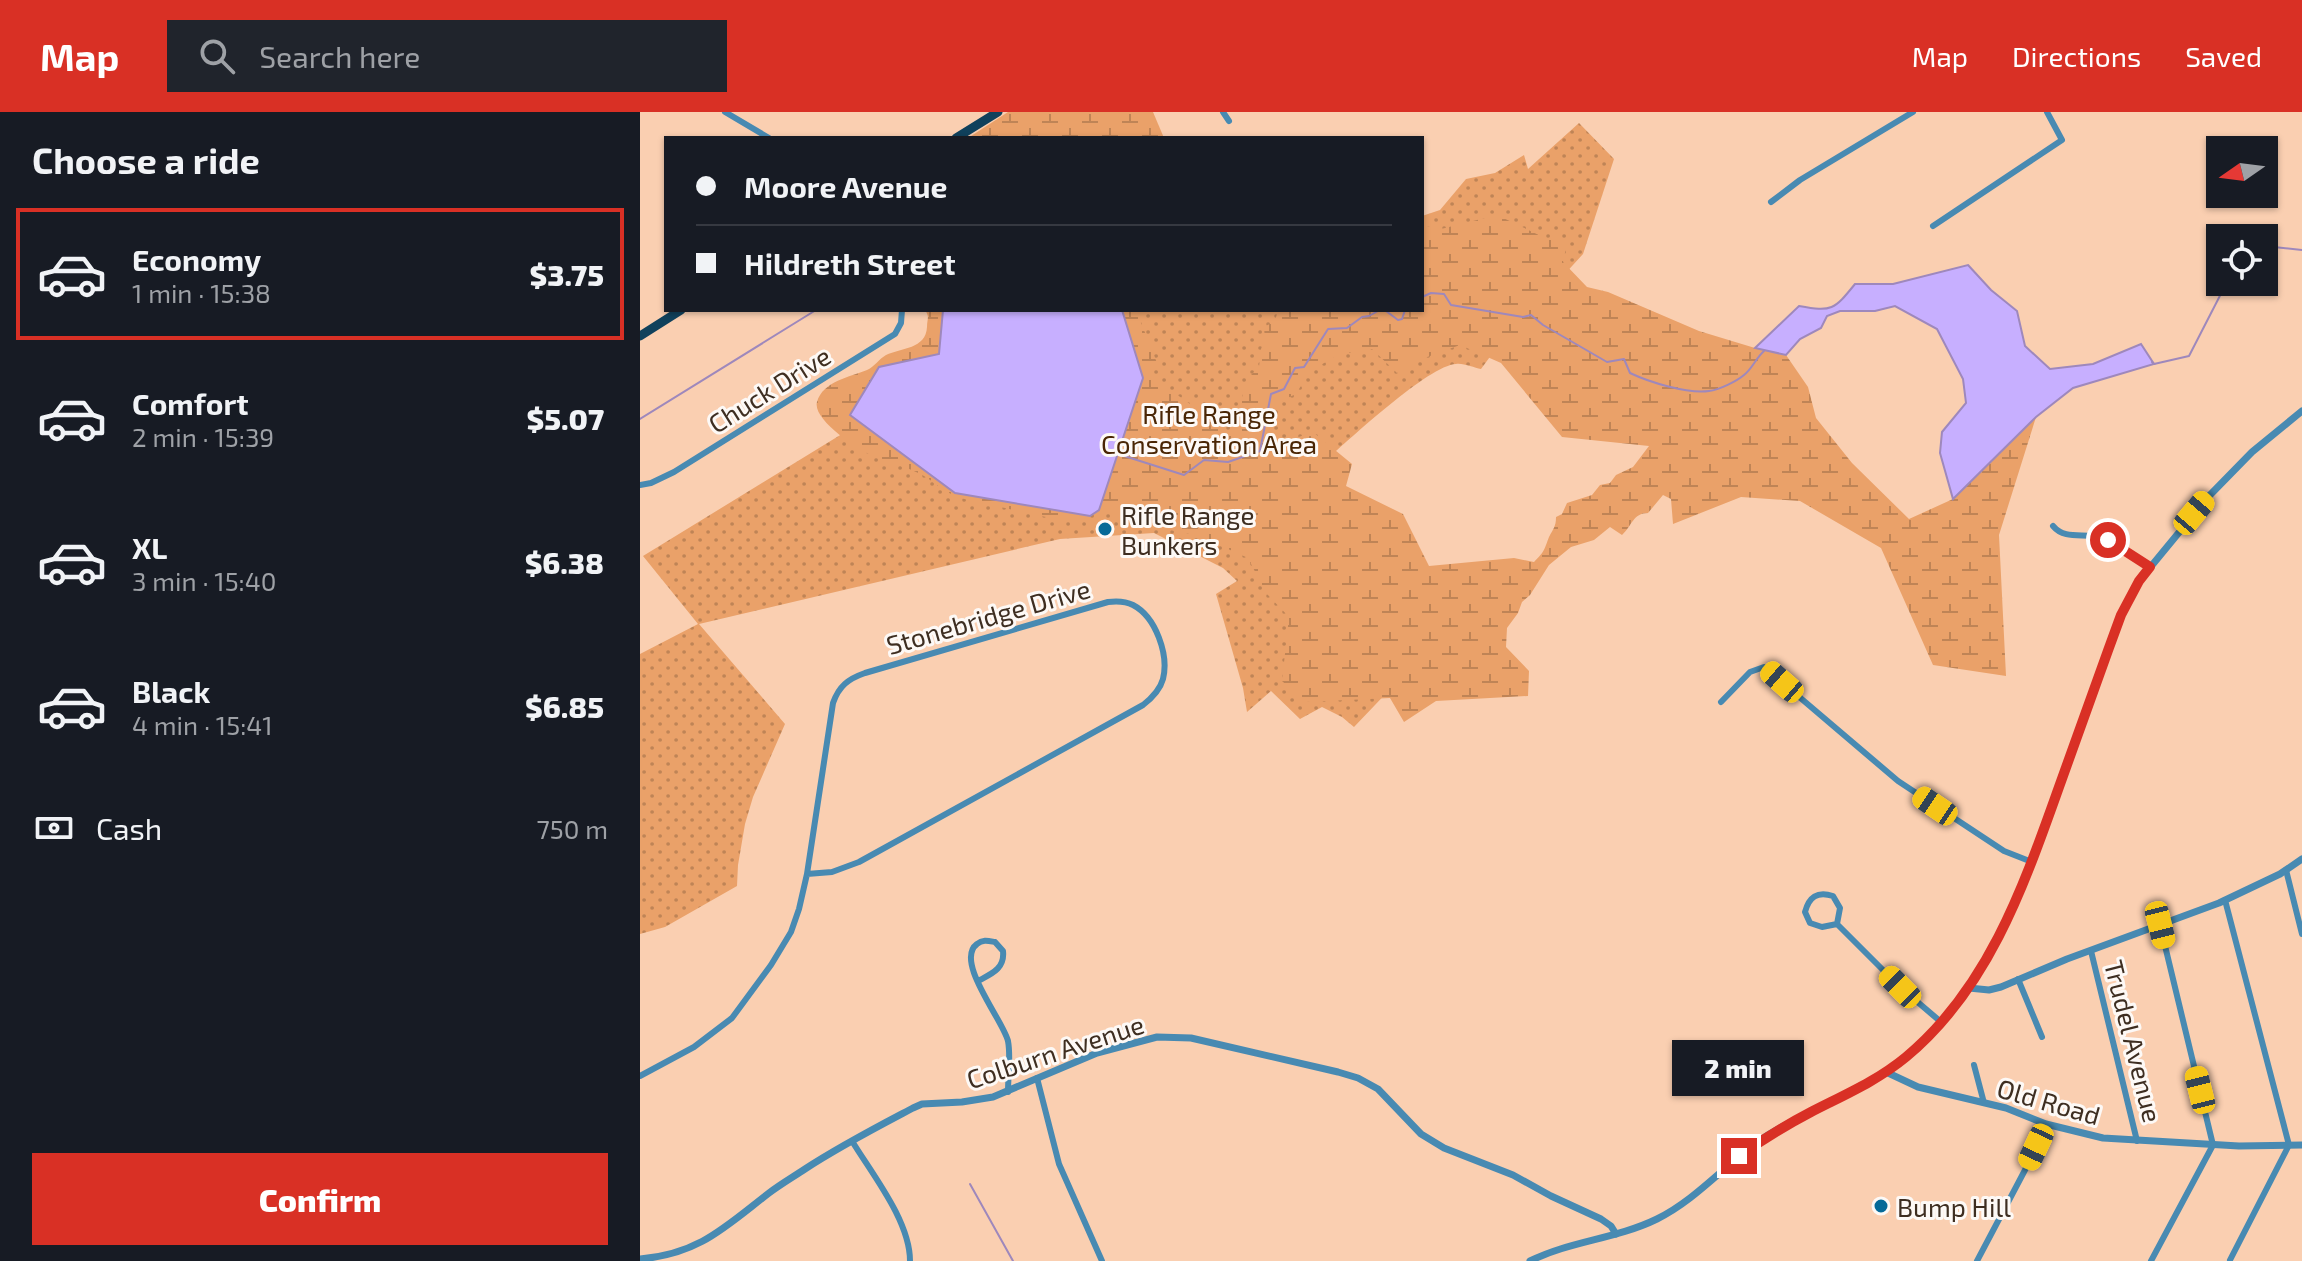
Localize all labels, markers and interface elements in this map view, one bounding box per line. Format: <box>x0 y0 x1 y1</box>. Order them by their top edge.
search box <box>167 20 727 92</box>
text: Map <box>40 33 119 79</box>
icon: search <box>195 34 239 78</box>
text: Search here <box>259 38 420 74</box>
text: Map <box>1912 39 1968 73</box>
text: Directions <box>2012 39 2141 73</box>
text: Saved <box>2185 39 2262 73</box>
north arrow <box>2206 136 2278 208</box>
map controls <box>2206 136 2278 296</box>
text: Choose a ride <box>32 138 260 181</box>
text: Moore Avenue <box>744 168 947 204</box>
button: locate <box>2206 224 2278 296</box>
icon: car <box>36 238 108 310</box>
text: Economy <box>132 241 261 277</box>
text: Hildreth Street <box>744 245 956 281</box>
text: $3.75 <box>530 256 604 292</box>
text: 1 min · 15:38 <box>132 277 271 308</box>
street label: Chuck Drive <box>702 339 836 439</box>
icon: car <box>36 382 108 454</box>
text: Comfort <box>132 385 249 421</box>
park label: Rifle Range Conservation Area <box>1101 398 1317 459</box>
text: $5.07 <box>527 400 604 436</box>
text: 2 min · 15:39 <box>132 421 274 452</box>
car <box>2169 487 2219 539</box>
place label: Rifle Range Bunkers <box>1121 499 1254 560</box>
marker: Rifle Range Bunkers <box>1096 520 1114 538</box>
route start <box>2090 522 2126 558</box>
icon: car <box>36 526 108 598</box>
text: XL <box>132 529 167 565</box>
text: $6.38 <box>525 544 604 580</box>
text: 3 min · 15:40 <box>132 565 276 596</box>
street label: Stonebridge Drive <box>882 572 1094 660</box>
car <box>1756 657 1808 707</box>
icon: car <box>36 670 108 742</box>
text: Black <box>132 673 210 709</box>
text: $6.85 <box>525 688 604 724</box>
text: 4 min · 15:41 <box>132 709 273 740</box>
car <box>1908 783 1962 829</box>
icon: cash <box>32 806 76 850</box>
text: Cash <box>96 810 162 846</box>
text: 750 m <box>536 813 608 844</box>
car <box>2143 899 2177 951</box>
street label: Trudel Avenue <box>2099 957 2169 1125</box>
car <box>1875 962 1925 1012</box>
street label: Colburn Avenue <box>962 1008 1148 1094</box>
callout: 2 min <box>1673 1040 1805 1096</box>
text: 2 min <box>1704 1052 1772 1083</box>
car <box>2183 1064 2217 1116</box>
street label: Old Road <box>1994 1072 2104 1130</box>
car <box>2015 1120 2057 1174</box>
route end <box>1721 1138 1757 1174</box>
button: Confirm <box>32 1153 608 1245</box>
place label: Bump Hill <box>1897 1191 2011 1222</box>
marker: Bump Hill <box>1872 1197 1890 1215</box>

